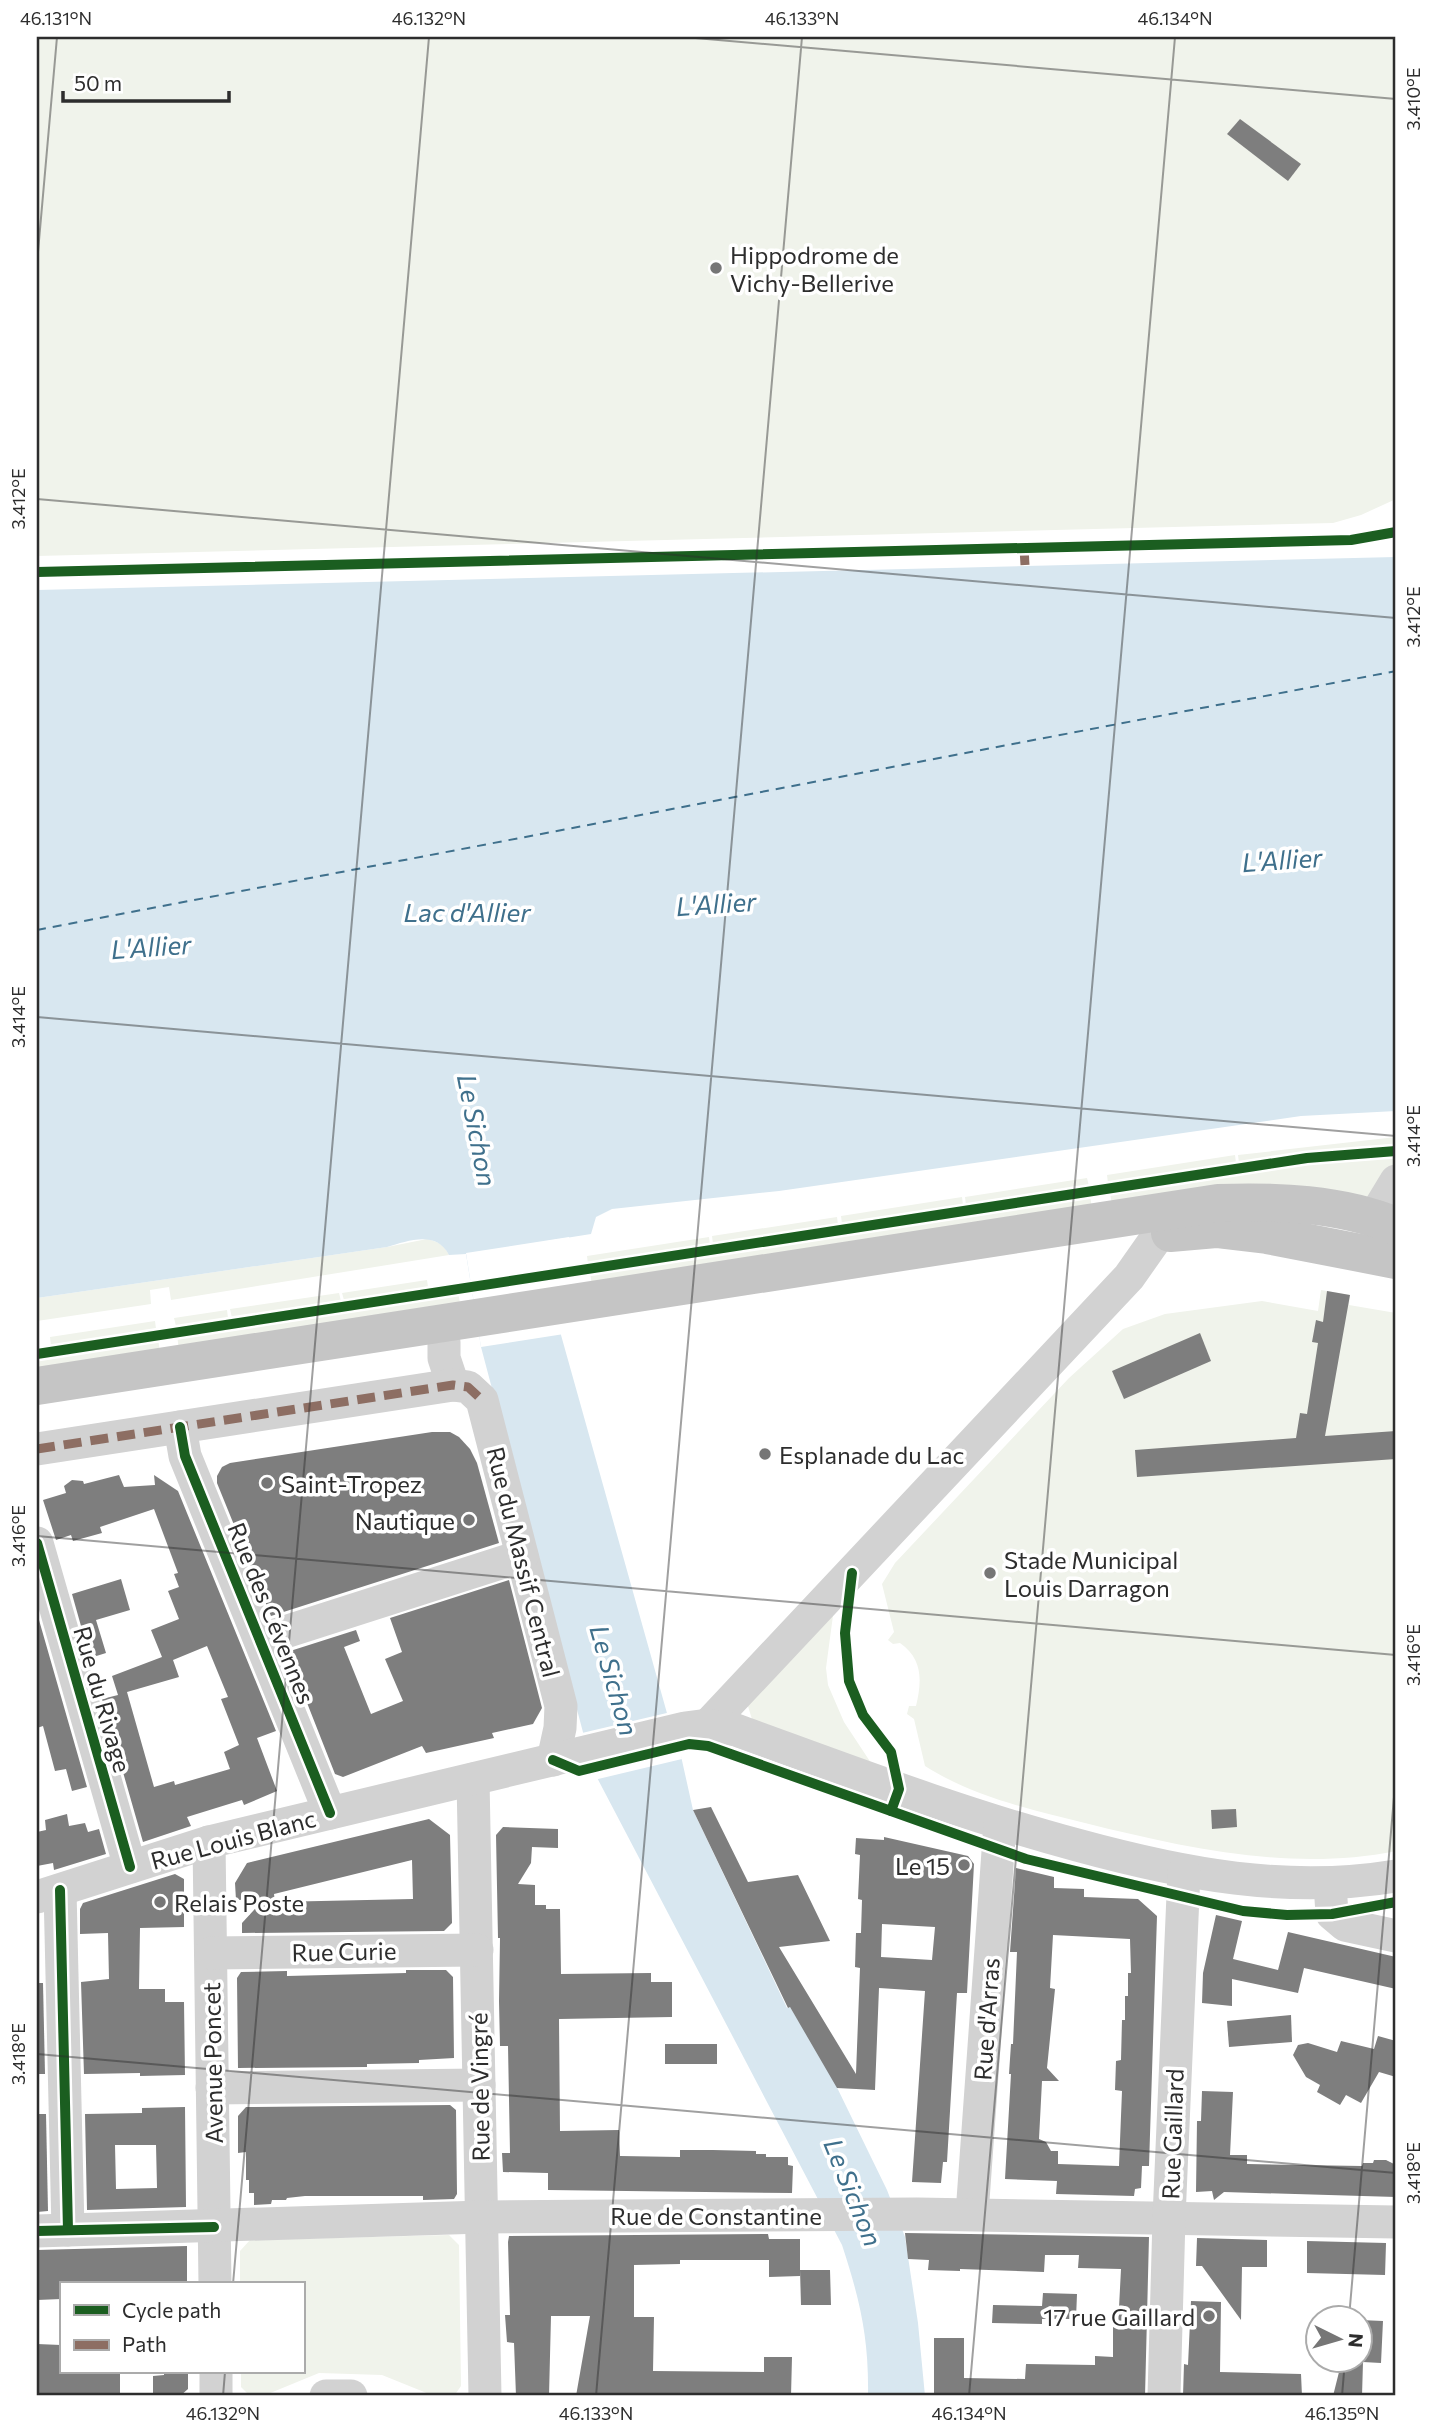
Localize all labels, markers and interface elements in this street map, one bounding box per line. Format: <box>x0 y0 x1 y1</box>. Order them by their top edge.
text: 46.131°N <box>20 7 92 29</box>
text: 46.132°N <box>392 7 466 29</box>
text: 46.133°N <box>765 7 839 29</box>
text: 46.134°N <box>1137 7 1213 29</box>
scale bar <box>63 60 229 104</box>
text: 3.410°E <box>1402 68 1424 130</box>
text: 50 m <box>74 70 122 95</box>
place label: Hippodrome de Vichy-Bellerive <box>730 240 899 297</box>
marker: Hippodrome de Vichy-Bellerive <box>708 260 724 276</box>
text: 3.412°E <box>7 468 29 530</box>
text: 3.412°E <box>1402 586 1424 648</box>
water label: L'Allier <box>1241 841 1325 877</box>
water label: L'Allier <box>675 885 759 921</box>
water label: Lac d'Allier <box>403 896 532 927</box>
water label: L'Allier <box>110 928 194 964</box>
text: 3.414°E <box>7 986 29 1048</box>
water label: Le Sichon <box>452 1071 504 1189</box>
text: 3.414°E <box>1402 1105 1424 1167</box>
place label: Esplanade du Lac <box>779 1440 964 1469</box>
street label: Rue du Massif Central <box>481 1444 567 1680</box>
marker: Esplanade du Lac <box>757 1446 773 1462</box>
place label: Saint-Tropez <box>281 1469 422 1498</box>
marker: Saint-Tropez <box>259 1475 275 1491</box>
text: 3.416°E <box>7 1505 29 1567</box>
place label: Nautique <box>355 1506 455 1535</box>
marker: Nautique <box>461 1512 477 1528</box>
street label: Rue des Cévennes <box>222 1518 322 1708</box>
place label: Stade Municipal Louis Darragon <box>1004 1545 1178 1602</box>
marker: Stade Municipal Louis Darragon <box>982 1565 998 1581</box>
water label: Le Sichon <box>584 1621 646 1739</box>
street label: Rue du Rivage <box>68 1623 138 1775</box>
text: 3.416°E <box>1402 1624 1424 1686</box>
street label: Rue Louis Blanc <box>147 1803 319 1875</box>
place label: Le 15 <box>895 1851 950 1880</box>
marker: Le 15 <box>956 1857 972 1873</box>
place label: Relais Poste <box>174 1888 304 1917</box>
marker: Relais Poste <box>152 1894 168 1910</box>
street label: Rue Curie <box>291 1936 397 1966</box>
street label: Rue d'Arras <box>967 1957 1005 2081</box>
street label: Avenue Poncet <box>196 1982 228 2144</box>
street label: Rue de Vingré <box>463 2012 495 2162</box>
text: 3.418°E <box>7 2023 29 2085</box>
street label: Rue Gaillard <box>1155 2068 1189 2200</box>
water label: Le Sichon <box>818 2133 890 2251</box>
text: 3.418°E <box>1402 2142 1424 2204</box>
street label: Rue de Constantine <box>610 2201 822 2230</box>
legend <box>60 2282 304 2374</box>
text: Cycle path <box>122 2297 221 2322</box>
place label: 17 rue Gaillard <box>1043 2302 1195 2331</box>
north arrow <box>1304 2304 1374 2374</box>
marker: 17 rue Gaillard <box>1201 2308 1217 2324</box>
text: Path <box>122 2331 167 2356</box>
text: N <box>1344 2332 1369 2349</box>
text: 46.132°N <box>186 2402 260 2424</box>
text: 46.133°N <box>559 2402 633 2424</box>
text: 46.134°N <box>931 2402 1007 2424</box>
text: 46.135°N <box>1305 2402 1379 2424</box>

